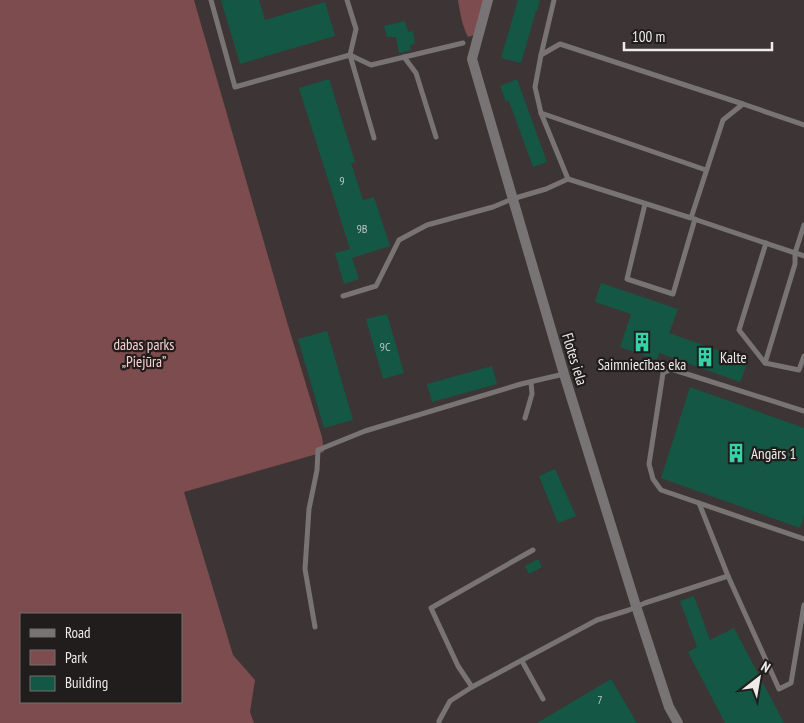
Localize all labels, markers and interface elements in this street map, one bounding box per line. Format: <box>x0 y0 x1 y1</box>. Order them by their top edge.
scale bar <box>624 20 772 52</box>
text: 100 m <box>632 27 665 46</box>
house number: 9 <box>339 173 345 188</box>
house number: 9B <box>356 221 368 236</box>
street label: Flotes iela <box>558 331 592 387</box>
building icon: Saimniecības eka <box>631 331 653 353</box>
park label: dabas parks „Piejūra” <box>114 335 174 371</box>
house number: 9C <box>380 339 391 354</box>
building icon: Kalte <box>694 346 716 368</box>
place label: Kalte <box>720 348 747 367</box>
place label: Saimniecības eka <box>598 355 686 374</box>
building icon: Angārs 1 <box>725 442 747 464</box>
place label: Angārs 1 <box>751 444 796 463</box>
legend <box>20 613 182 703</box>
text: Road <box>65 623 91 642</box>
text: Park <box>65 648 87 667</box>
north arrow <box>734 653 784 703</box>
text: N <box>758 657 774 677</box>
text: Building <box>65 673 108 692</box>
house number: 7 <box>597 692 603 707</box>

